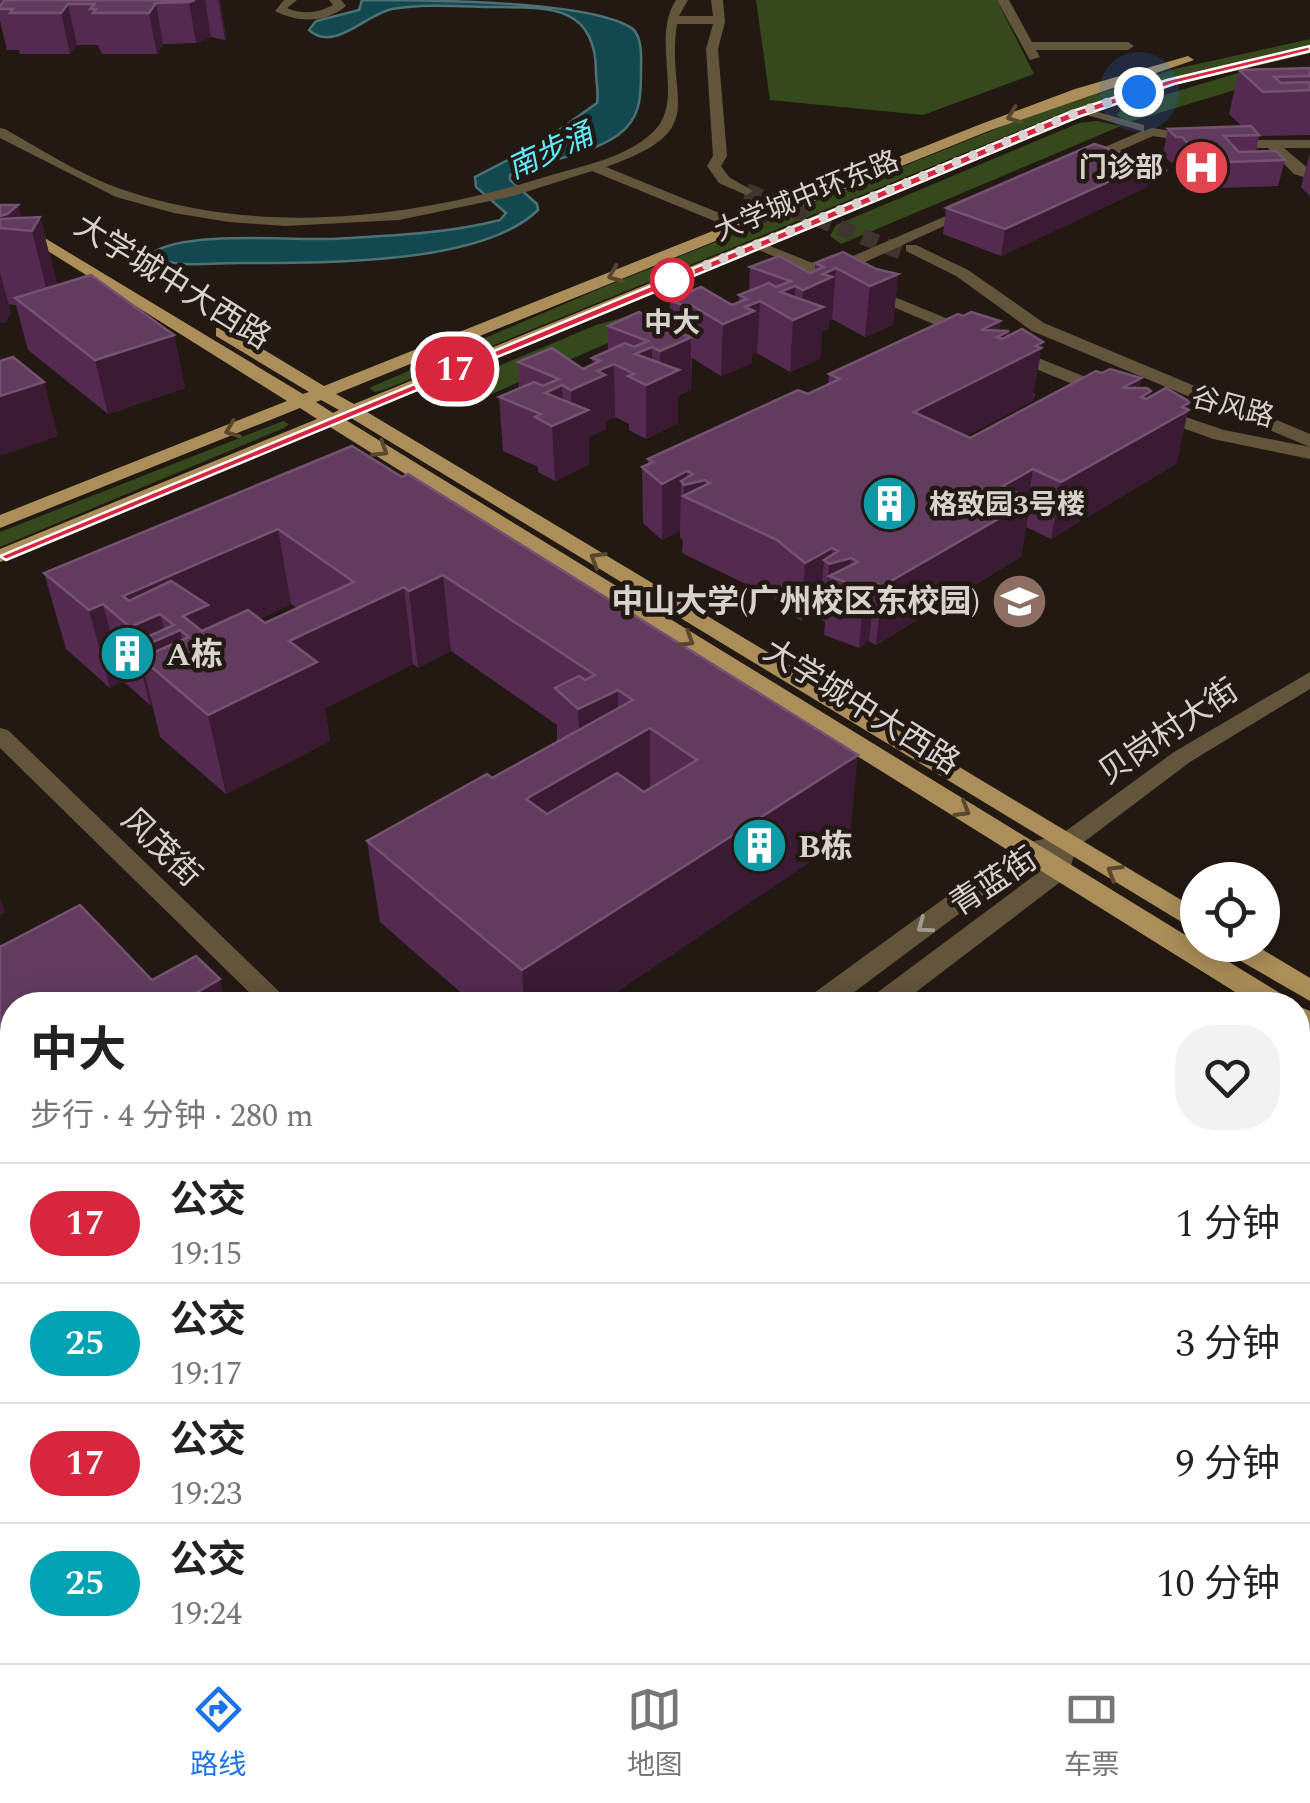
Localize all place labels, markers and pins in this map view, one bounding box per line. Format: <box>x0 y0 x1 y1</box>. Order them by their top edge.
hospital icon: 门诊部 <box>1172 137 1232 197</box>
place label: 门诊部 <box>1079 147 1163 190</box>
marker: 中大 <box>651 259 693 301</box>
place label: 中大 <box>644 302 700 345</box>
building icon: 格致园3号楼 <box>860 474 920 534</box>
place label: 格致园3号楼 <box>929 484 1085 527</box>
school or university icon: 中山大学(广州校区东校园) <box>989 571 1049 631</box>
place label: 中山大学(广州校区东校园) <box>611 578 980 627</box>
building icon: A栋 <box>97 624 157 684</box>
place label: A栋 <box>166 631 223 680</box>
building icon: B栋 <box>729 816 789 876</box>
place label: B栋 <box>798 823 853 872</box>

